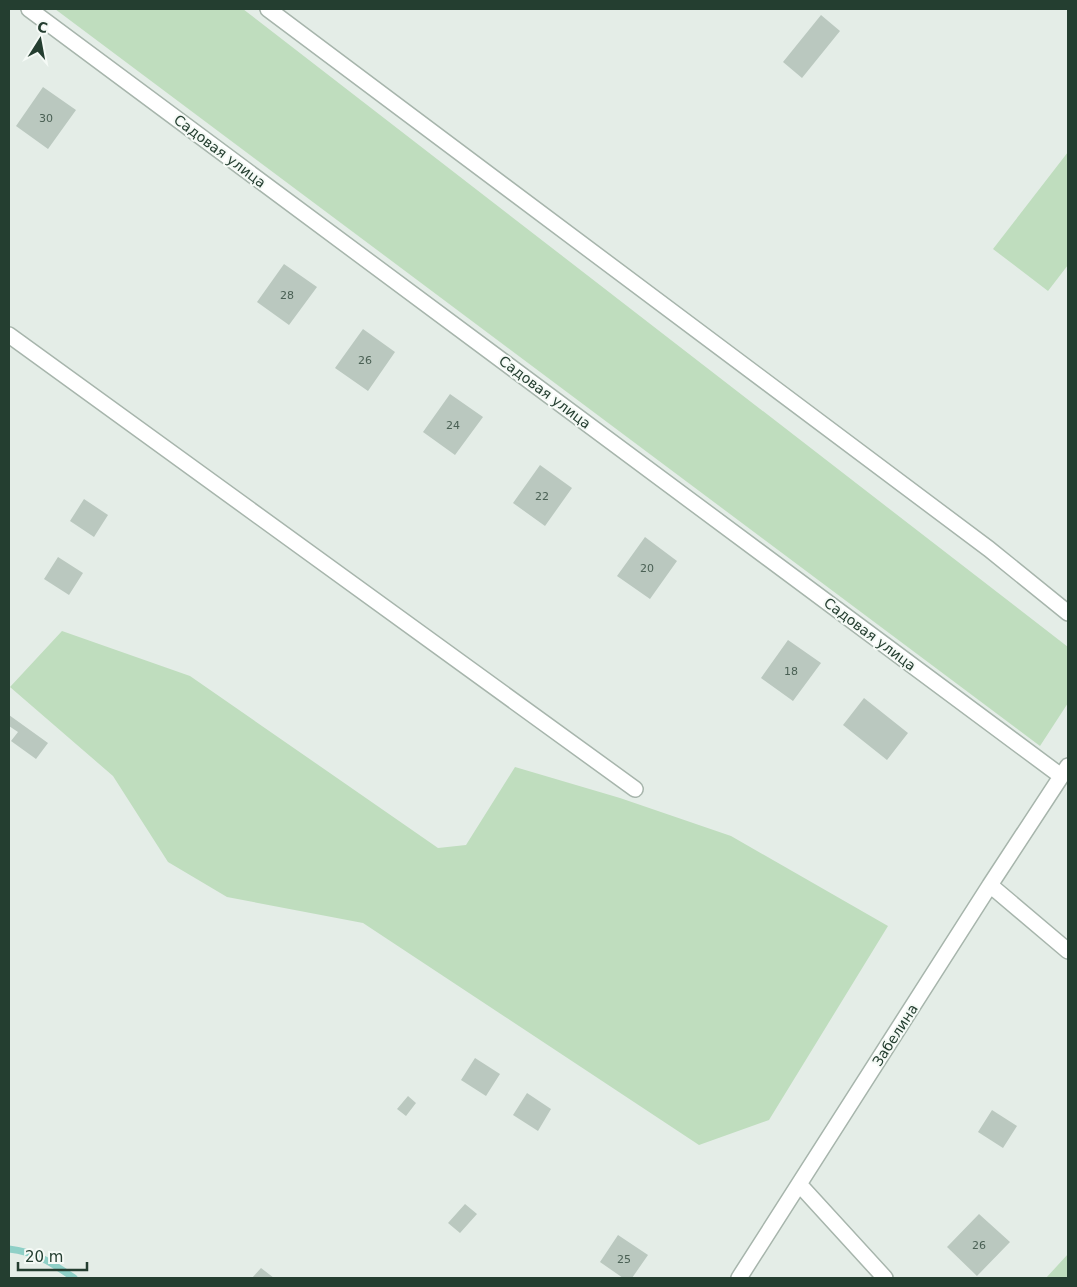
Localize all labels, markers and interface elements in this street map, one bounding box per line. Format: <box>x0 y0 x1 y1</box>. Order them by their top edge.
north arrow <box>15 15 65 65</box>
text: С <box>36 18 49 36</box>
street label: Садовая улица <box>171 111 269 191</box>
house number: 30 <box>39 112 53 125</box>
house number: 28 <box>280 289 294 302</box>
street label: Садовая улица <box>496 352 594 432</box>
house number: 26 <box>358 354 372 367</box>
house number: 24 <box>446 419 460 432</box>
house number: 22 <box>535 490 549 503</box>
house number: 20 <box>640 562 654 575</box>
street label: Садовая улица <box>821 594 919 674</box>
house number: 18 <box>784 665 798 678</box>
street label: Забелина <box>869 1001 921 1069</box>
house number: 26 <box>972 1239 986 1252</box>
scale bar <box>18 1240 86 1272</box>
text: 20 m <box>25 1248 63 1266</box>
house number: 25 <box>617 1253 631 1266</box>

